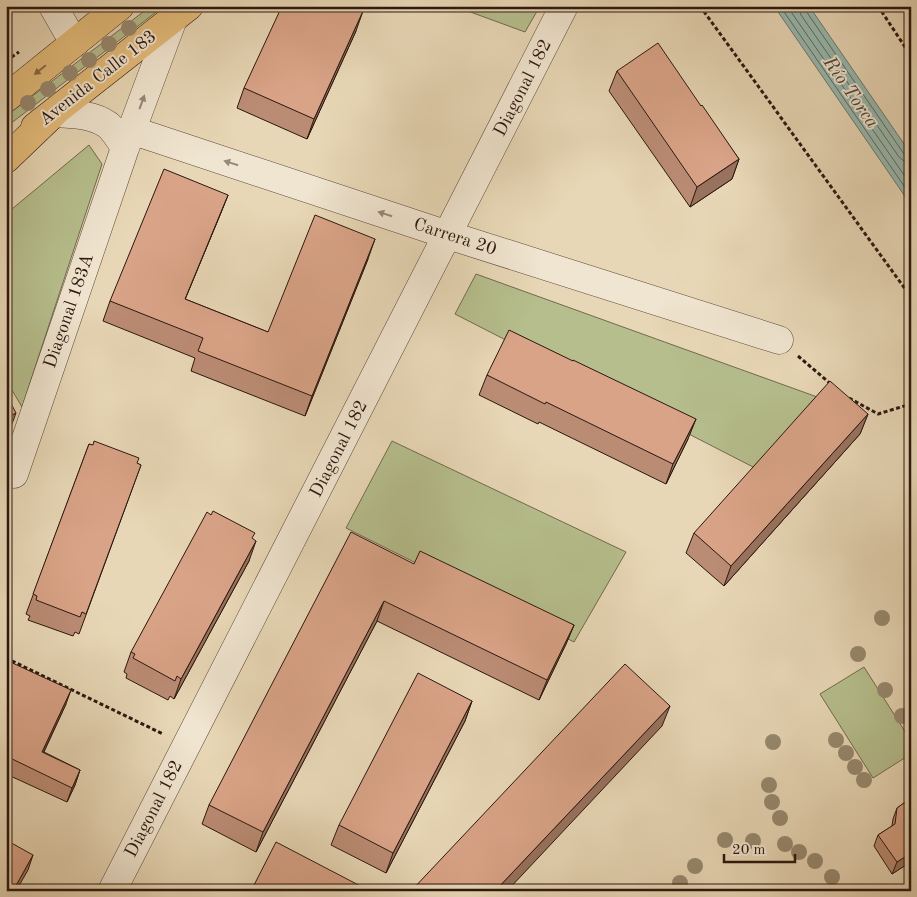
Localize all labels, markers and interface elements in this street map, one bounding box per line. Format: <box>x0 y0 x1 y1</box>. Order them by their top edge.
street label: Avenida Calle 183 <box>36 27 160 129</box>
street label: Diagonal 182 <box>491 37 555 139</box>
water label: Río Torca <box>818 53 881 132</box>
one-way arrow <box>34 65 47 76</box>
one-way arrow <box>138 94 146 109</box>
one-way arrow <box>223 159 238 167</box>
one-way arrow <box>378 210 393 218</box>
street label: Carrera 20 <box>411 215 499 259</box>
street label: Diagonal 183A <box>41 251 97 371</box>
street label: Diagonal 182 <box>307 398 371 500</box>
street label: Diagonal 182 <box>122 758 186 860</box>
scale bar <box>724 832 796 864</box>
text: 20 m <box>732 843 766 858</box>

